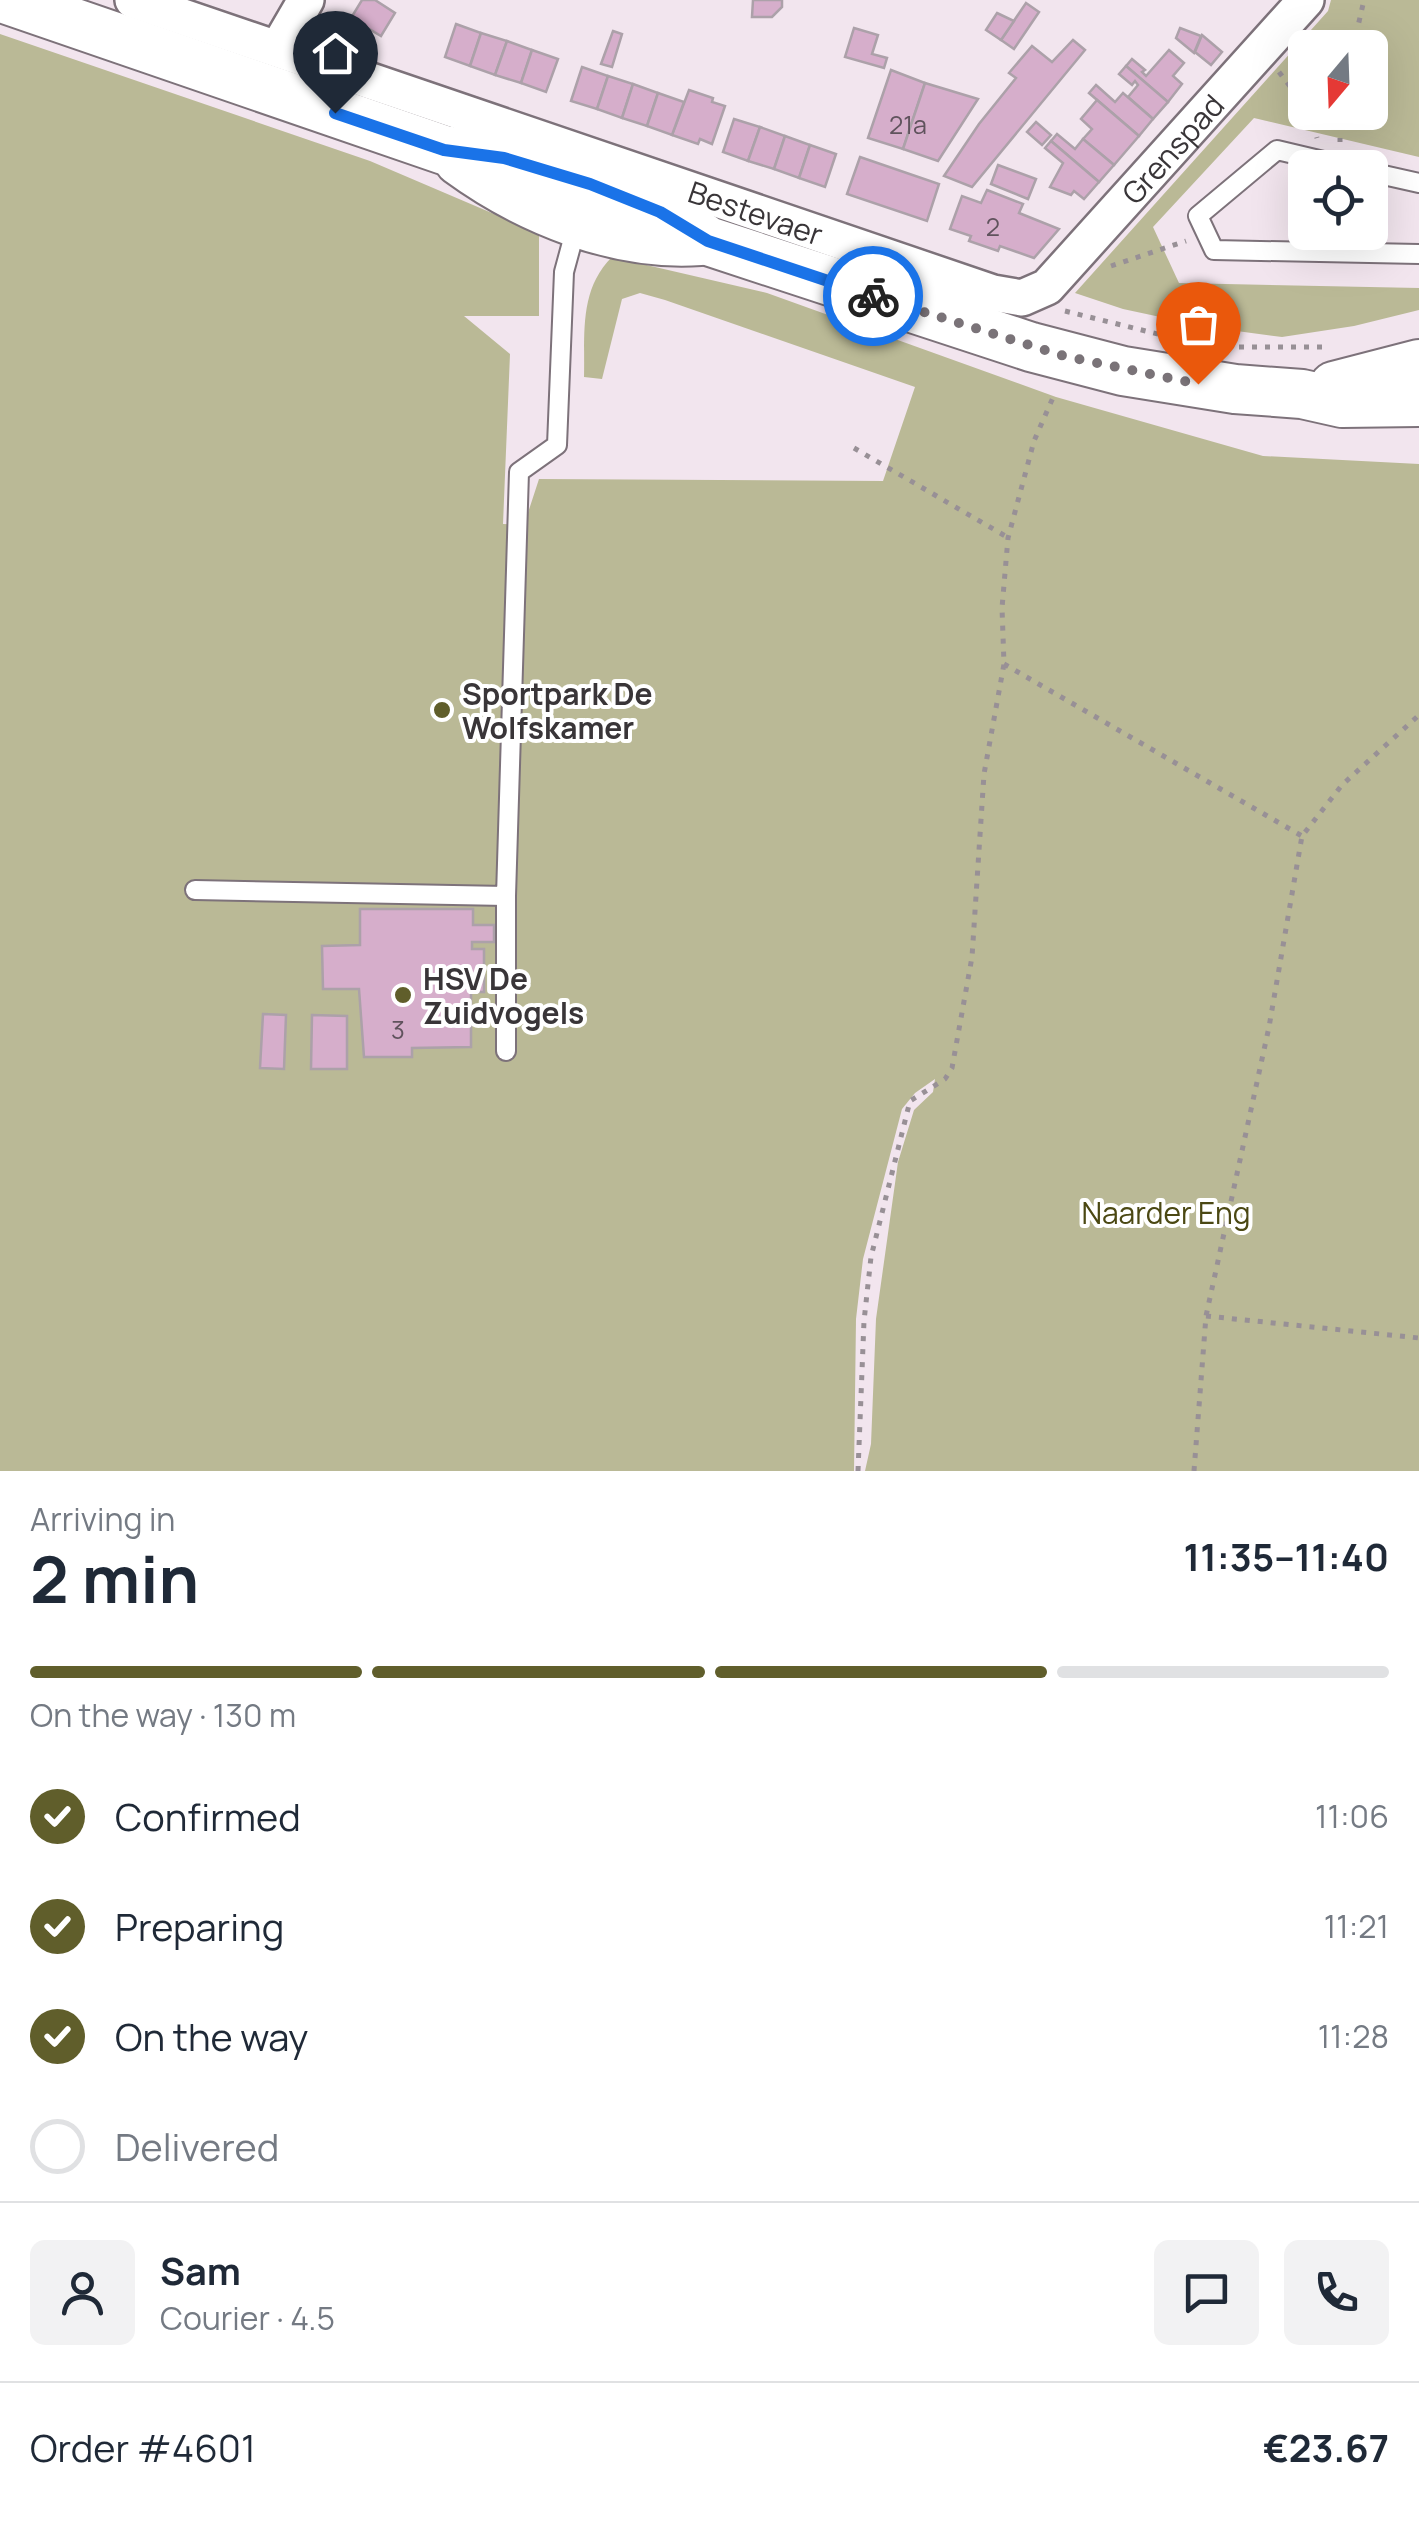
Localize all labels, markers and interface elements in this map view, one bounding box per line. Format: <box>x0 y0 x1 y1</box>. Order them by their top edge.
pin <box>293 11 378 114</box>
icon: home <box>308 26 363 81</box>
north arrow <box>1288 30 1388 130</box>
map controls <box>1288 30 1388 250</box>
street label: Grenspad <box>1112 85 1232 212</box>
house number: 21a <box>889 107 927 142</box>
button: locate <box>1288 150 1388 250</box>
street label: Bestevaer <box>683 170 829 254</box>
house number: 2 <box>986 209 1000 244</box>
courier <box>823 246 923 346</box>
icon: bike <box>846 269 901 324</box>
pin <box>1156 282 1241 385</box>
icon: bag <box>1171 297 1226 352</box>
place label: Sportpark De Wolfskamer <box>462 673 653 748</box>
marker: Sportpark De Wolfskamer <box>431 699 453 721</box>
place label: HSV De Zuidvogels <box>423 958 584 1033</box>
marker: HSV De Zuidvogels <box>392 984 414 1006</box>
house number: 3 <box>391 1012 405 1047</box>
park label: Naarder Eng <box>1081 1192 1251 1233</box>
text: Arriving in <box>30 1497 175 1541</box>
text: 11:35–11:40 <box>1184 1530 1389 1582</box>
text: 2 min <box>30 1534 199 1623</box>
text: On the way · 130 m <box>30 1693 296 1737</box>
icon: check <box>30 1789 85 1844</box>
text: Confirmed <box>115 1790 301 1842</box>
text: 11:06 <box>1315 1794 1389 1838</box>
icon: check <box>30 1899 85 1954</box>
text: Preparing <box>115 1900 284 1952</box>
text: 11:21 <box>1324 1904 1389 1948</box>
icon: check <box>30 2009 85 2064</box>
text: On the way <box>115 2010 308 2062</box>
text: 11:28 <box>1318 2014 1389 2058</box>
text: Delivered <box>115 2120 279 2172</box>
button: person <box>30 2240 135 2345</box>
button: chat <box>1154 2240 1259 2345</box>
button: phone <box>1284 2240 1389 2345</box>
text: Sam <box>160 2244 241 2296</box>
text: Courier · 4.5 <box>160 2296 335 2340</box>
text: Order #4601 <box>30 2421 256 2473</box>
text: €23.67 <box>1263 2421 1389 2473</box>

